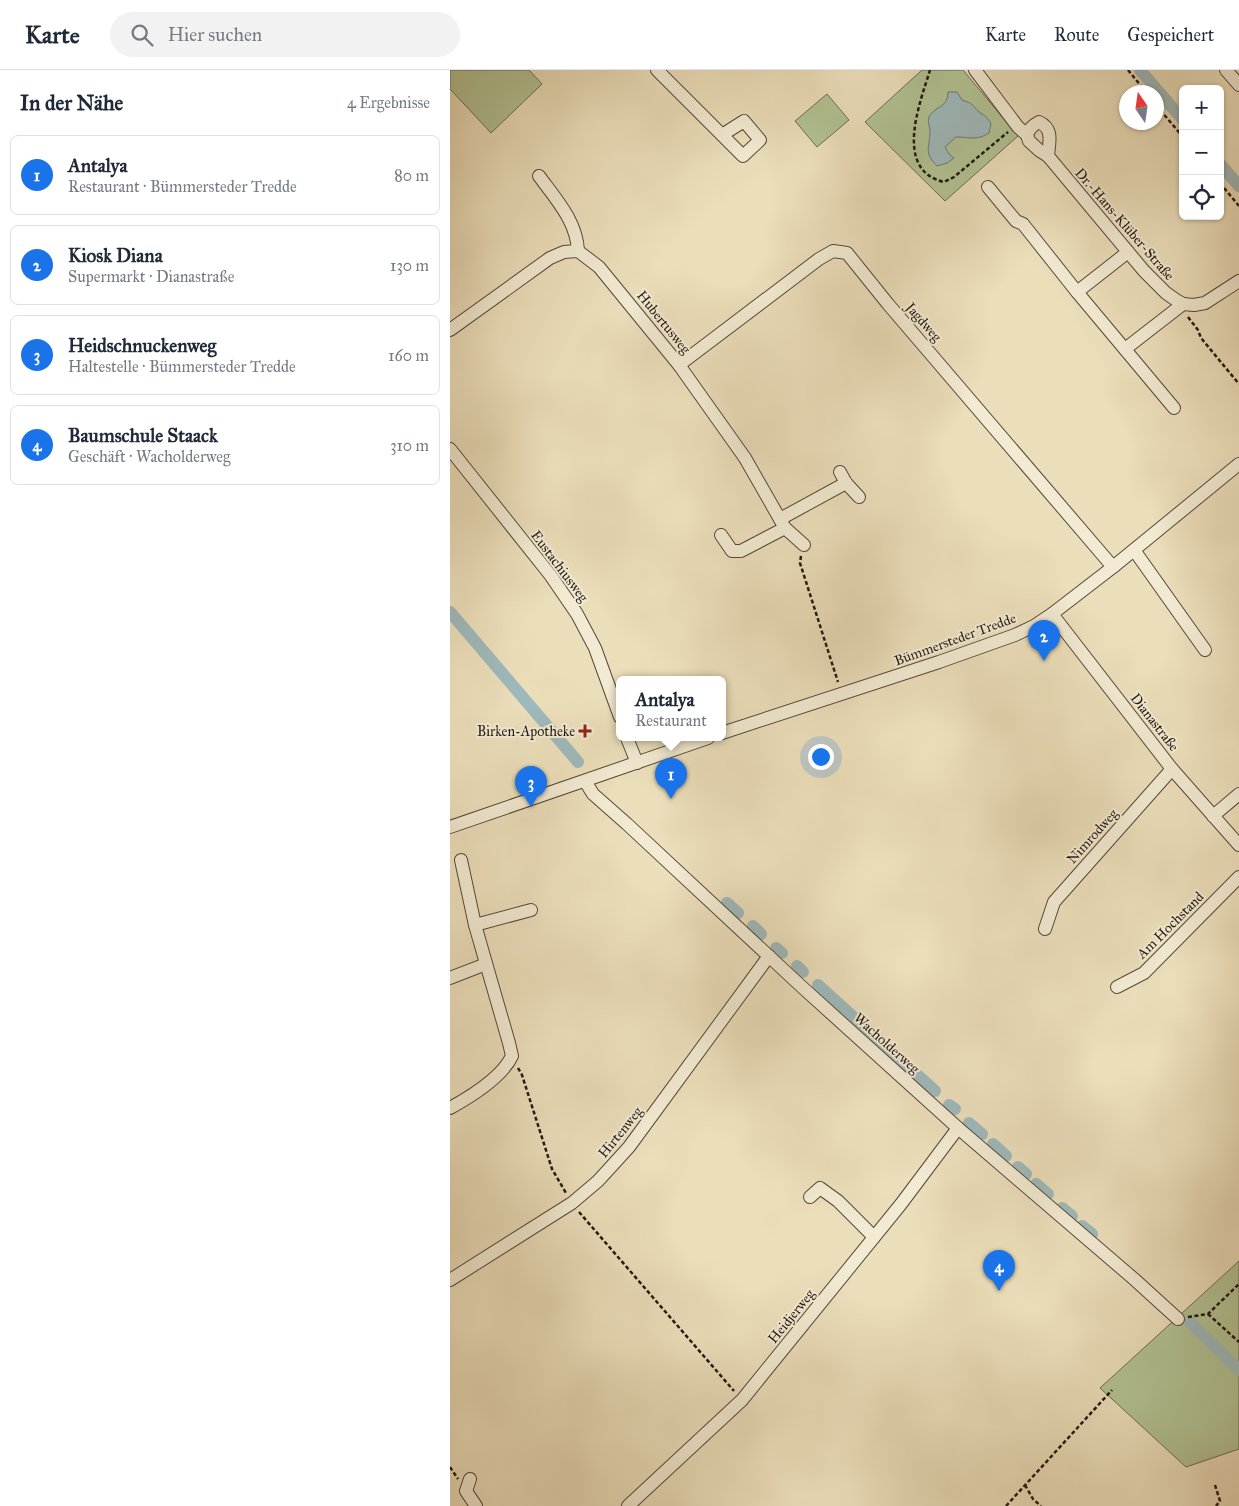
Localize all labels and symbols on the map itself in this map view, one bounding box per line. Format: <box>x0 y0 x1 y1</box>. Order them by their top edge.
north arrow <box>1119 85 1164 130</box>
street label: Dr.-Hans-Klüber-Straße <box>1071 165 1178 284</box>
street label: Hubertusweg <box>633 287 694 358</box>
street label: Jagdweg <box>900 298 945 346</box>
street label: Eustachiusweg <box>527 527 592 606</box>
street label: Bümmersteder Tredde <box>892 609 1019 669</box>
pin: 2 <box>1028 620 1060 661</box>
street label: Dianastraße <box>1127 690 1183 755</box>
place label: Birken-Apotheke <box>477 723 575 740</box>
marker: Birken-Apotheke <box>579 725 591 737</box>
your location <box>808 744 834 770</box>
pin: 1 <box>655 758 687 799</box>
pin: 3 <box>515 766 547 807</box>
street label: Nimrodweg <box>1063 805 1122 867</box>
street label: Am Hochstand <box>1133 888 1207 963</box>
street label: Wacholderweg <box>850 1009 923 1078</box>
street label: Hirtenweg <box>595 1103 646 1161</box>
pin: 4 <box>983 1250 1015 1291</box>
street label: Heidjerweg <box>764 1285 819 1347</box>

